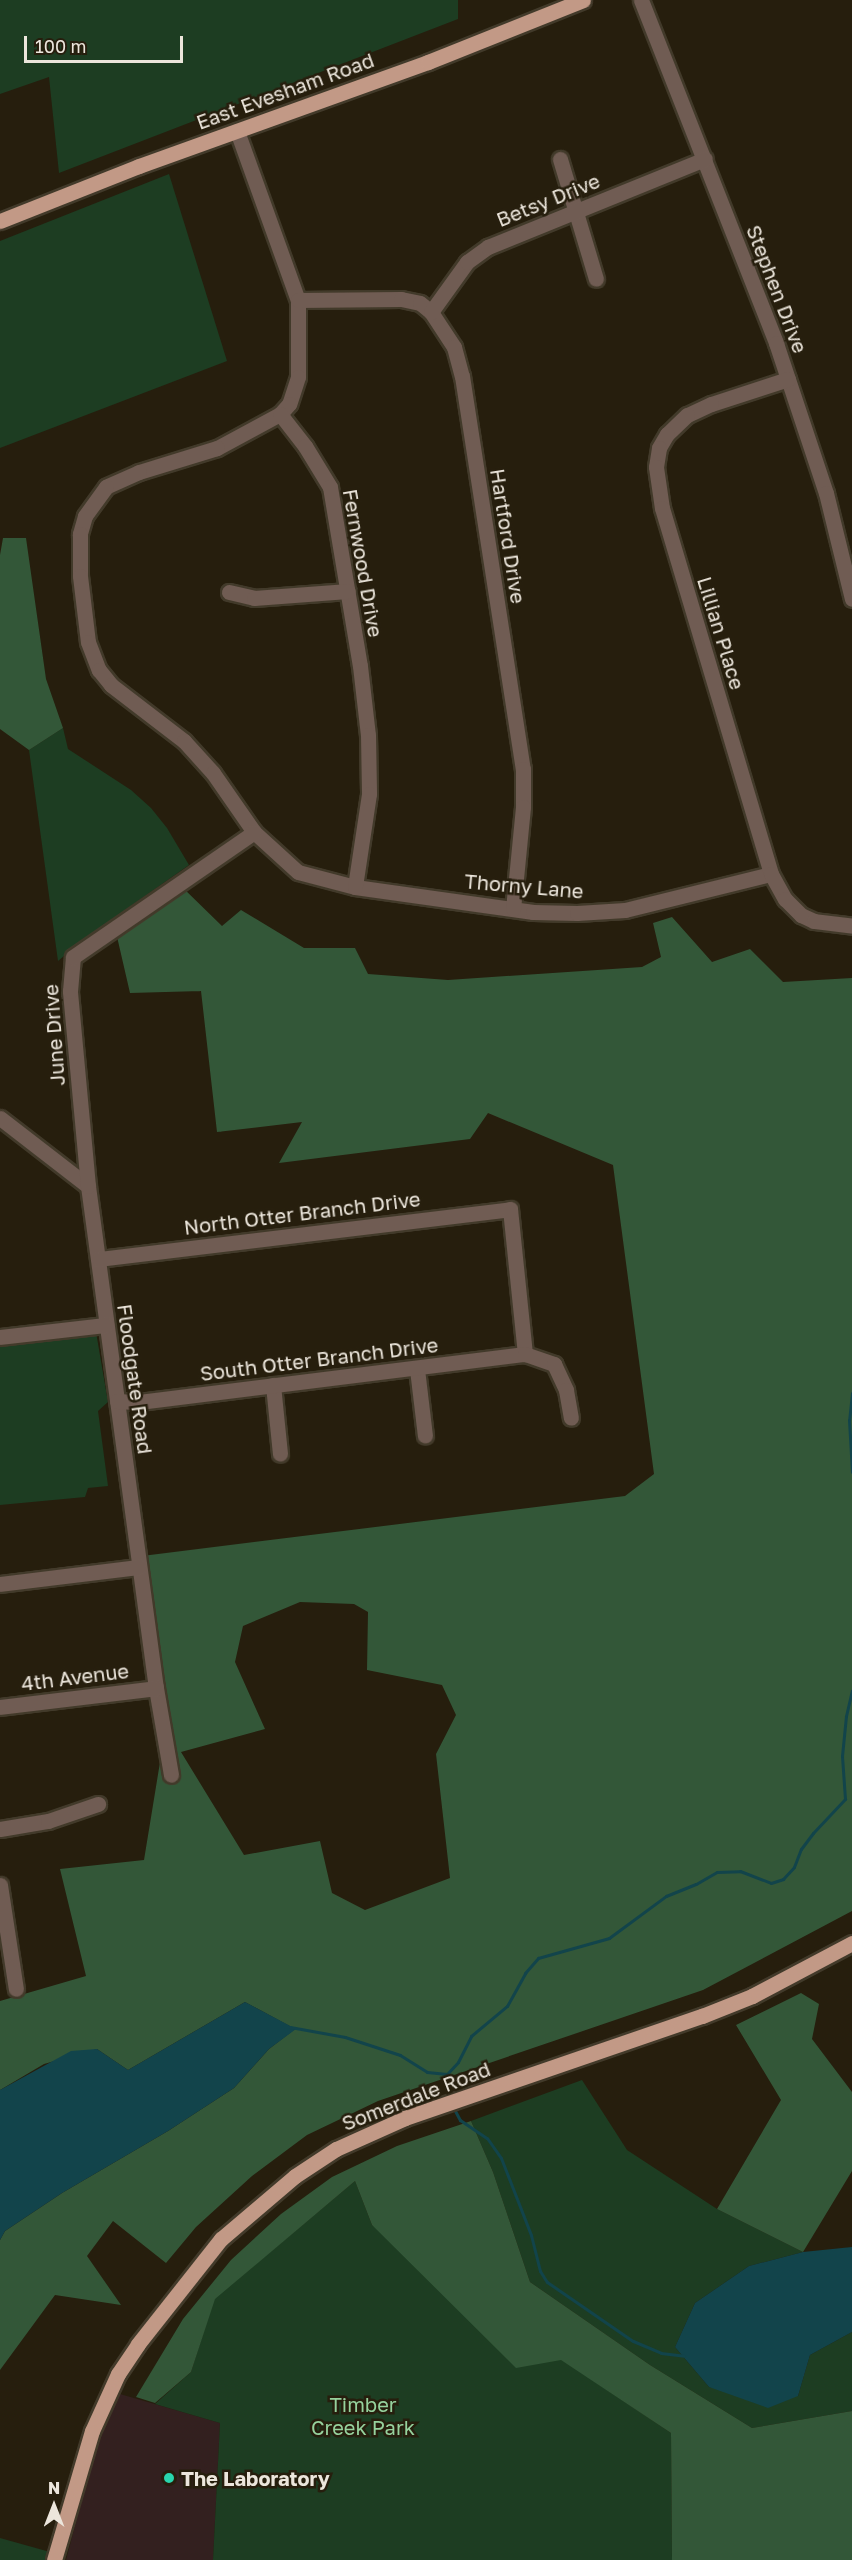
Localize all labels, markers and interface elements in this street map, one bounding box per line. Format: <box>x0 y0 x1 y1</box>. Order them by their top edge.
scale bar <box>27 24 186 62</box>
text: 100 m <box>35 35 86 57</box>
street label: East Evesham Road <box>193 48 377 134</box>
street label: Betsy Drive <box>493 168 603 232</box>
street label: Stephen Drive <box>742 222 812 356</box>
street label: Hartford Drive <box>485 467 531 605</box>
street label: Fernwood Drive <box>338 487 388 639</box>
street label: Lillian Place <box>692 574 750 692</box>
street label: Thorny Lane <box>463 869 585 903</box>
street label: June Drive <box>38 983 70 1087</box>
street label: North Otter Branch Drive <box>182 1187 422 1239</box>
street label: Floodgate Road <box>113 1302 157 1456</box>
street label: South Otter Branch Drive <box>199 1332 439 1386</box>
street label: 4th Avenue <box>20 1659 130 1695</box>
street label: Somerdale Road <box>338 2057 494 2135</box>
park label: Timber Creek Park <box>311 2393 415 2440</box>
place label: The Laboratory <box>181 2466 330 2490</box>
marker: The Laboratory <box>162 2471 176 2485</box>
north arrow <box>24 2476 84 2536</box>
text: N <box>48 2478 60 2498</box>

